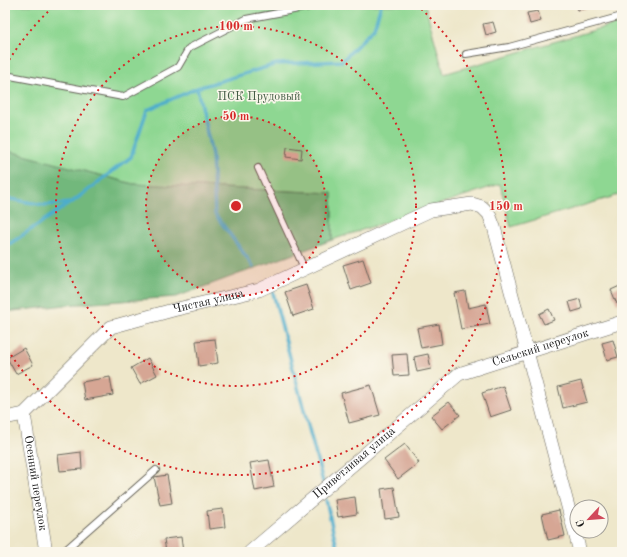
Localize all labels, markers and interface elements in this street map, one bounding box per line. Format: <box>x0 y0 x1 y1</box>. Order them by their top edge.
text: 100 m <box>219 21 253 33</box>
park label: ПСК Прудовый <box>218 91 300 103</box>
text: 50 m <box>223 110 250 123</box>
centre of rings <box>229 199 243 213</box>
text: 150 m <box>489 200 523 213</box>
street label: Чистая улица <box>172 288 245 316</box>
street label: Сельский переулок <box>491 327 590 369</box>
street label: Приветливая улица <box>311 425 398 501</box>
street label: Осенний переулок <box>22 435 49 532</box>
north arrow <box>569 499 609 539</box>
text: С <box>575 517 588 528</box>

